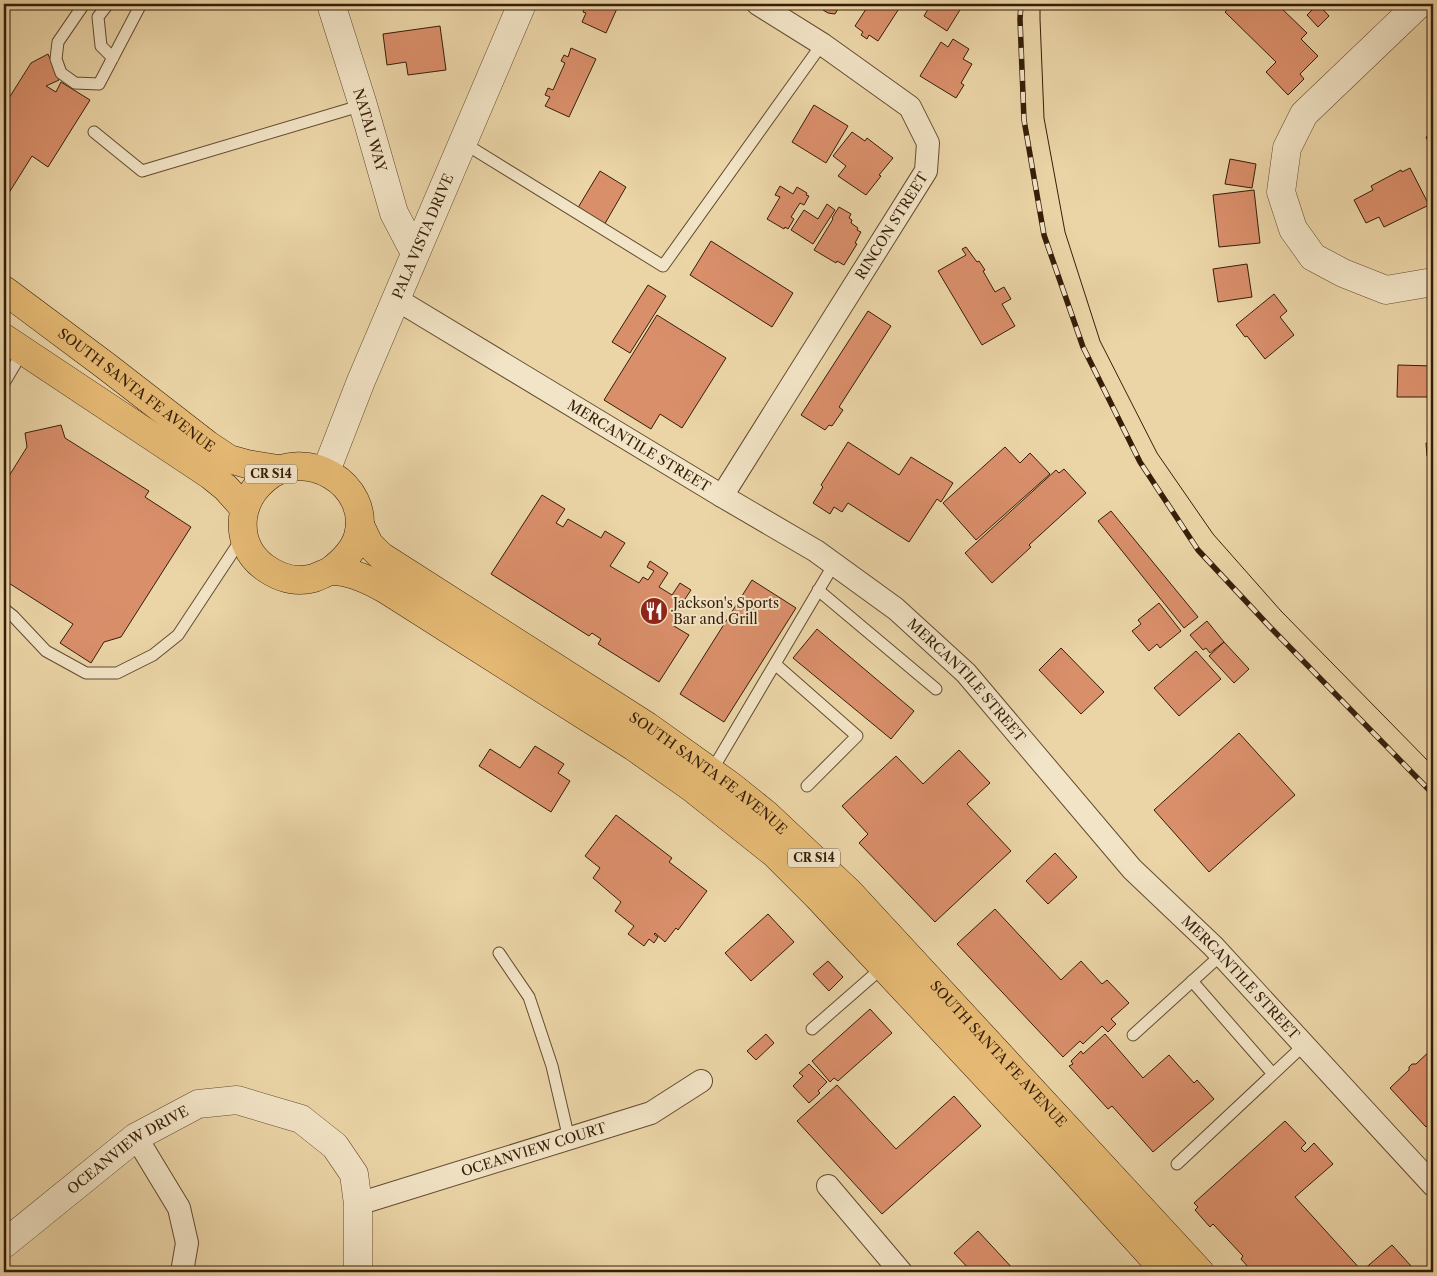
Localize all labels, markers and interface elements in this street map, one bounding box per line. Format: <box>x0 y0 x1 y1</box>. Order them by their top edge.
street label: NATAL WAY <box>349 86 391 175</box>
street label: RINCON STREET <box>851 168 932 283</box>
street label: PALA VISTA DRIVE <box>388 171 458 302</box>
street label: SOUTH SANTA FE AVENUE <box>54 324 218 456</box>
street label: MERCANTILE STREET <box>564 396 714 496</box>
road number: CR S14 <box>245 464 297 484</box>
place label: Jackson's Sports Bar and Grill <box>671 594 779 628</box>
restaurant icon: Jackson's Sports Bar and Grill <box>639 596 669 626</box>
street label: MERCANTILE STREET <box>904 615 1030 746</box>
street label: SOUTH SANTA FE AVENUE <box>626 708 791 838</box>
road number: CR S14 <box>788 848 840 868</box>
street label: MERCANTILE STREET <box>1178 912 1304 1044</box>
street label: SOUTH SANTA FE AVENUE <box>926 977 1071 1131</box>
street label: OCEANVIEW DRIVE <box>64 1102 192 1198</box>
street label: OCEANVIEW COURT <box>459 1118 609 1180</box>

